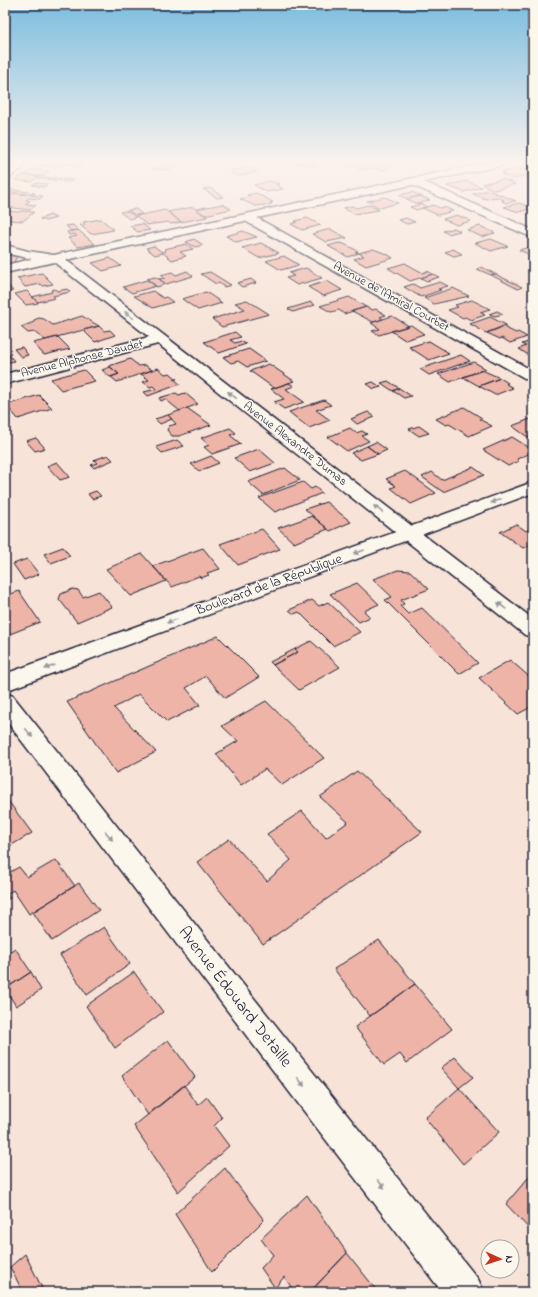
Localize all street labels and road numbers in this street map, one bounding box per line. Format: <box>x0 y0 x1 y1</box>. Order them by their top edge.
street label: Avenue de l'Amiral Courbet <box>330 258 452 336</box>
street label: Avenue Alphonse Daudet <box>19 335 145 383</box>
street label: Avenue Alexandre Dumas <box>239 398 351 490</box>
street label: Boulevard de la République <box>192 548 346 622</box>
street label: Avenue Édouard Detaille <box>172 921 298 1073</box>

